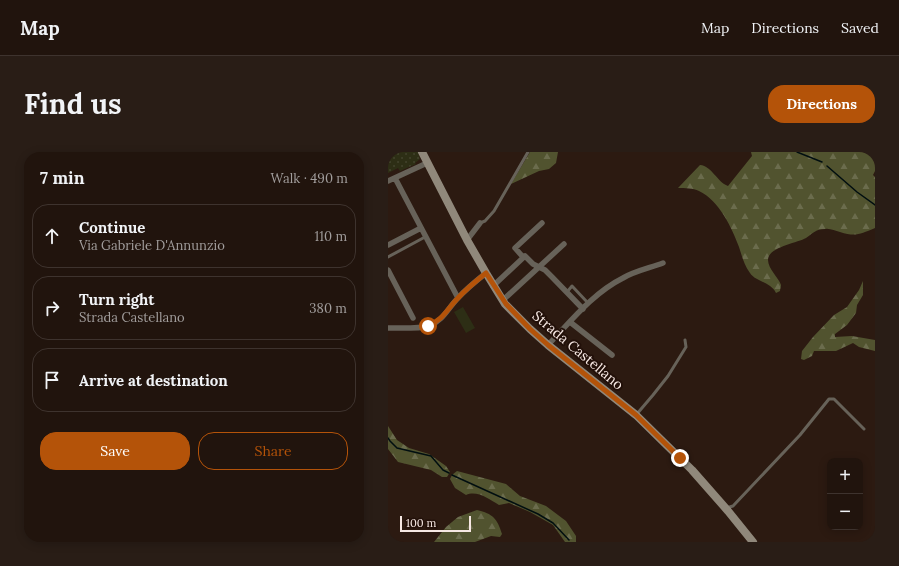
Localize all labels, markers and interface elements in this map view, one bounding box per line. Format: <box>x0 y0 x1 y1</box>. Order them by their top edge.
text: Map <box>20 16 60 40</box>
text: Map <box>701 19 729 37</box>
text: Directions <box>751 19 819 37</box>
text: Saved <box>841 19 879 37</box>
button: Directions <box>768 85 875 123</box>
text: Find us <box>24 86 122 122</box>
text: 7 min <box>40 167 85 189</box>
text: Walk · 490 m <box>271 170 348 187</box>
text: Continue <box>79 218 145 237</box>
icon: ahead <box>41 225 63 247</box>
text: 110 m <box>314 228 347 245</box>
text: Via Gabriele D'Annunzio <box>79 237 225 254</box>
text: Turn right <box>79 290 155 309</box>
icon: right <box>41 297 63 319</box>
text: 380 m <box>309 300 347 317</box>
street label: Strada Castellano <box>529 307 627 393</box>
text: Strada Castellano <box>79 309 185 326</box>
route start <box>419 317 437 335</box>
icon: arrive <box>41 369 63 391</box>
text: Arrive at destination <box>79 371 228 390</box>
button: Save <box>40 432 190 470</box>
button: Share <box>198 432 348 470</box>
route end <box>671 449 689 467</box>
map controls <box>827 458 863 530</box>
button: + <box>827 458 863 494</box>
button: − <box>827 494 863 530</box>
scale bar <box>400 514 471 533</box>
text: 100 m <box>406 516 436 530</box>

